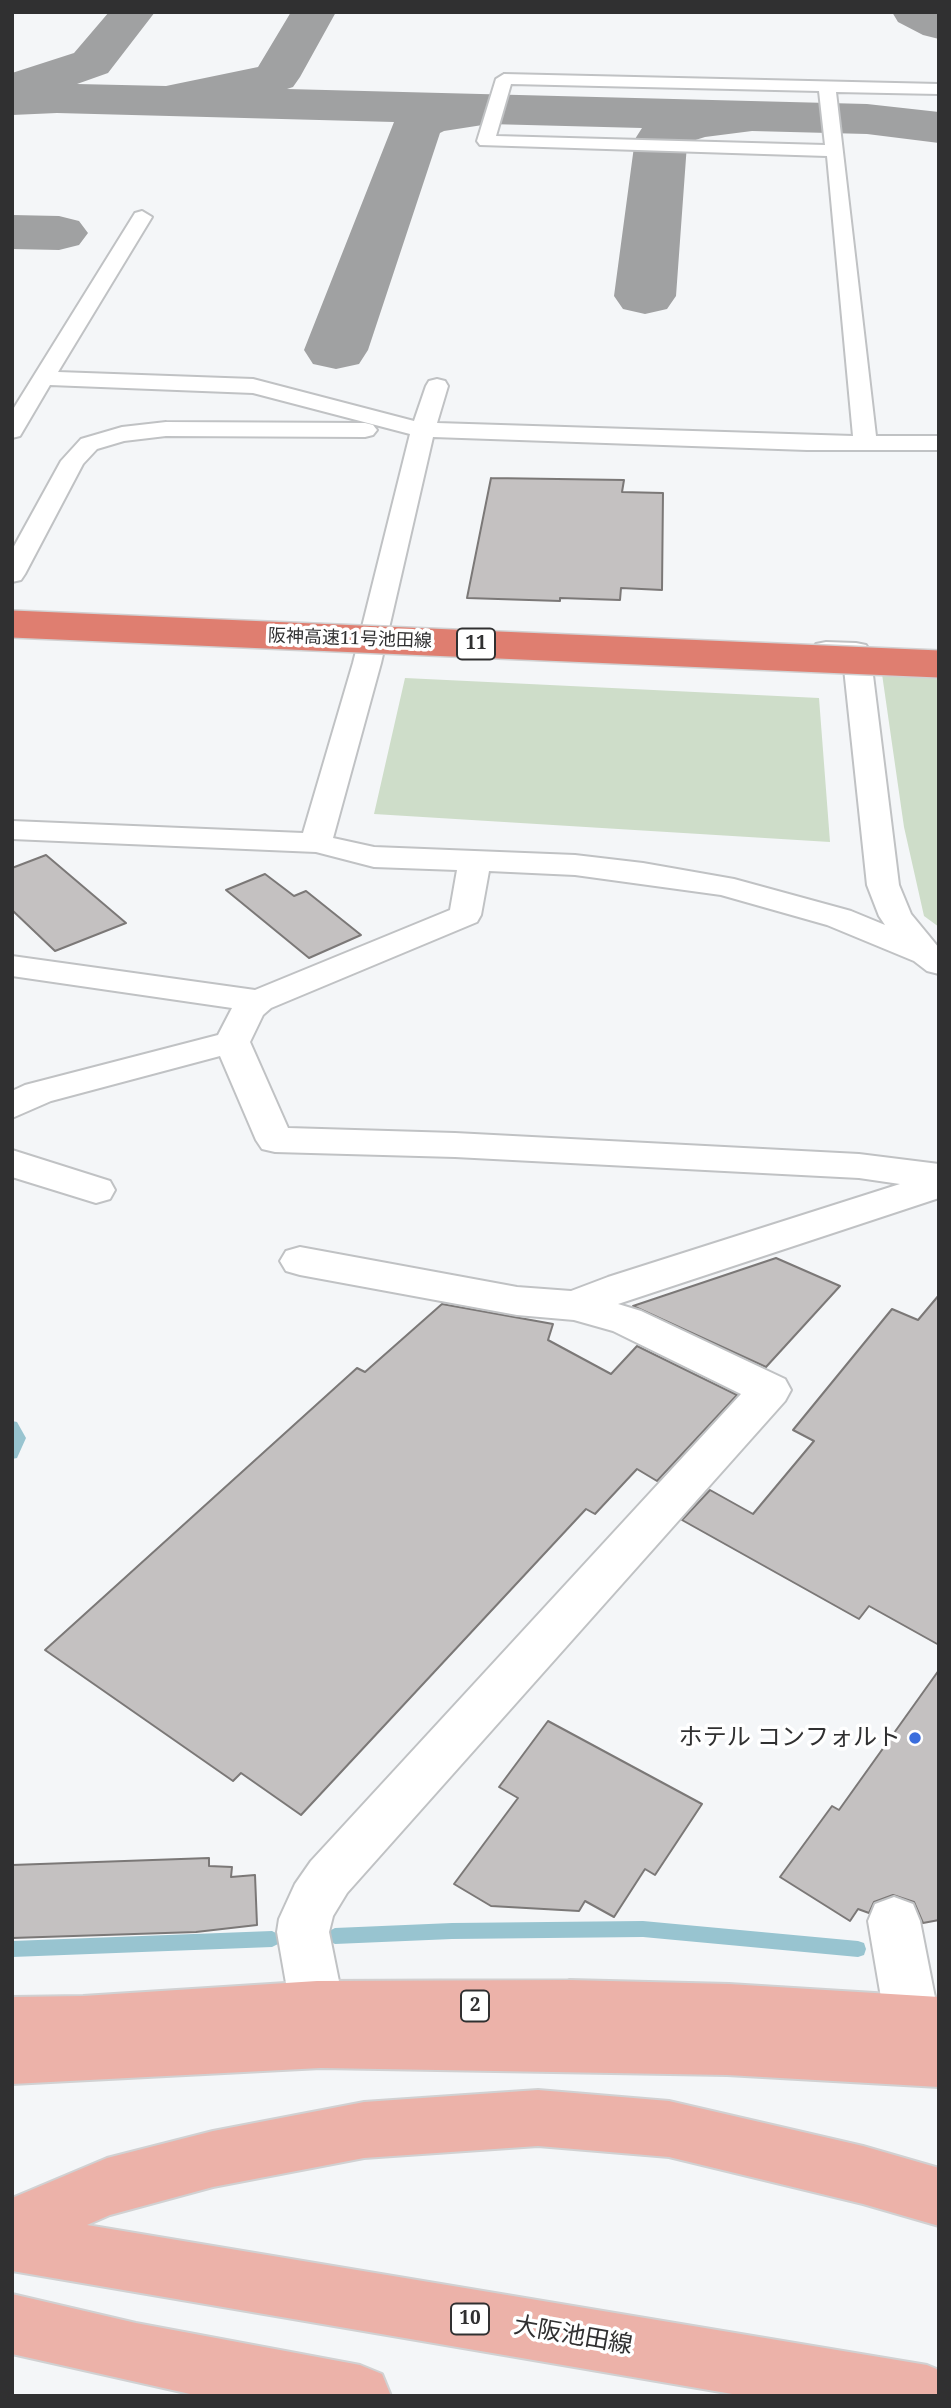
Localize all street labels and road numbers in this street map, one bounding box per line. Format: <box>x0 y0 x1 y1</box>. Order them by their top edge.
street label: 阪神高速11号池田線 <box>268 625 432 653</box>
road number: 11 <box>457 628 495 660</box>
road number: 2 <box>461 1990 489 2022</box>
road number: 10 <box>451 2304 489 2334</box>
street label: 大阪池田線 <box>511 2311 635 2361</box>

